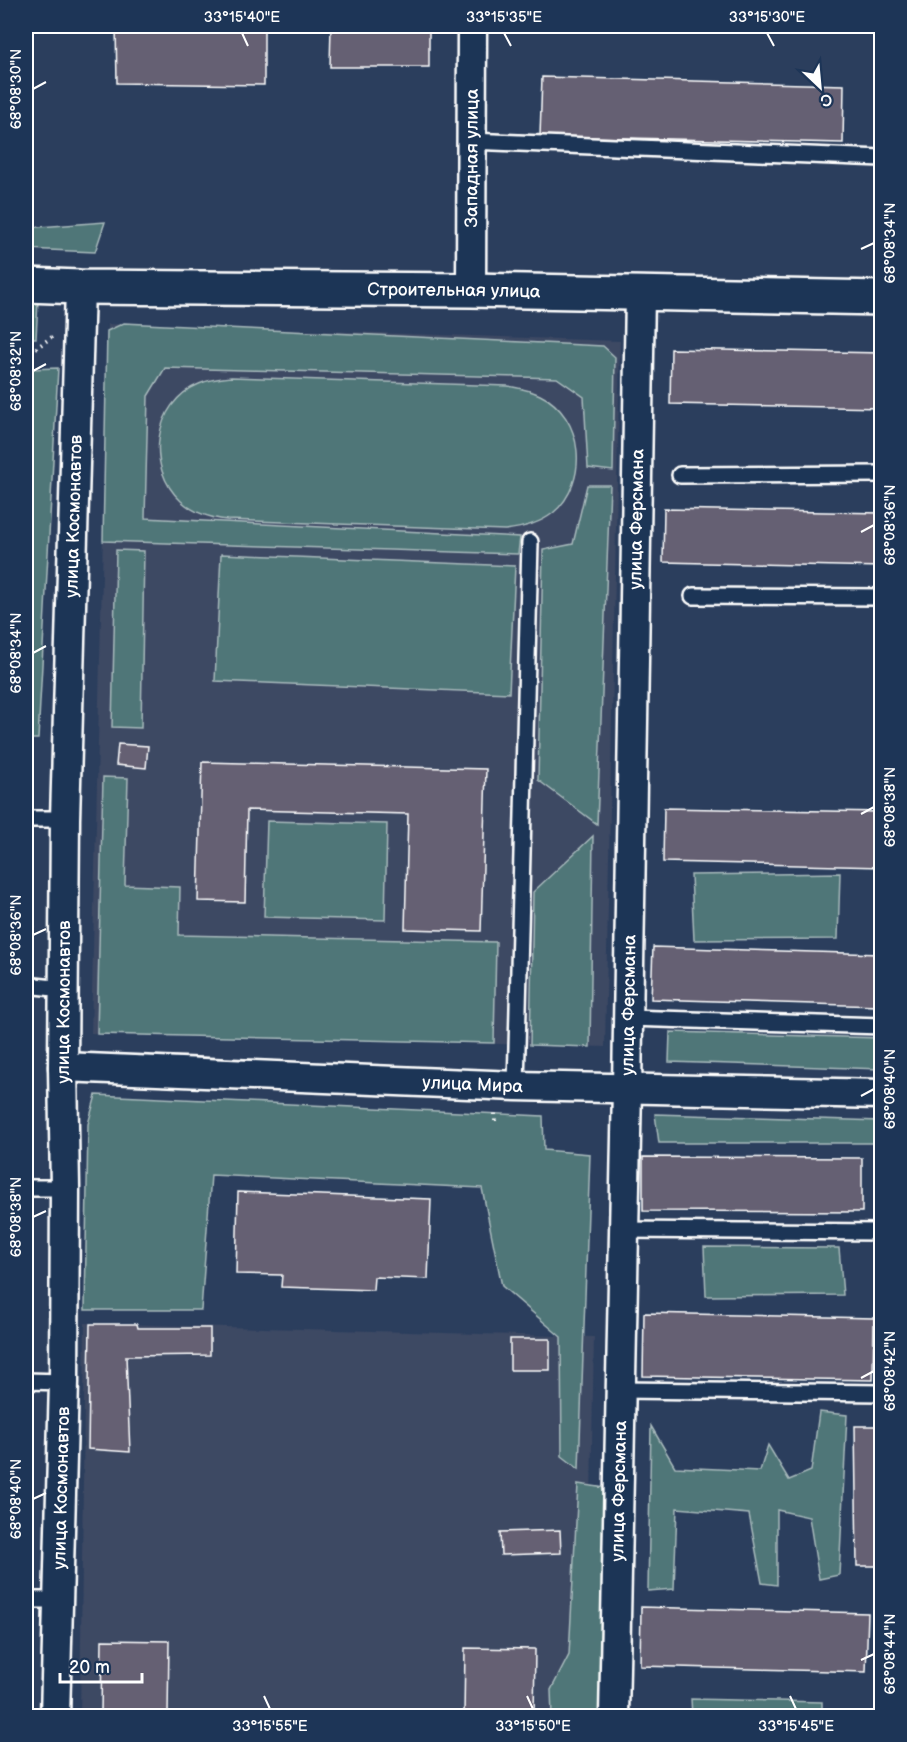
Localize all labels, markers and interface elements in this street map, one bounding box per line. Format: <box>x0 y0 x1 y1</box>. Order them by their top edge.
text: 33°15'40"E <box>204 8 280 27</box>
text: 33°15'35"E <box>466 8 542 27</box>
text: 33°15'30"E <box>729 8 805 27</box>
text: 68°08'30"N <box>7 49 26 129</box>
north arrow <box>790 57 850 117</box>
street label: Западная улица <box>461 88 482 227</box>
text: С <box>817 88 835 110</box>
text: 68°08'34"N <box>881 202 900 284</box>
street label: Строительная улица <box>367 279 541 302</box>
text: 68°08'32"N <box>7 331 26 411</box>
street label: улица Космонавтов <box>61 434 86 598</box>
street label: улица Ферсмана <box>625 448 648 590</box>
text: 68°08'36"N <box>881 484 900 566</box>
text: 68°08'34"N <box>7 612 26 694</box>
text: 68°08'38"N <box>881 767 900 847</box>
text: 68°08'36"N <box>7 894 26 976</box>
street label: улица Космонавтов <box>52 920 75 1084</box>
street label: улица Ферсмана <box>617 934 640 1076</box>
text: 68°08'40"N <box>881 1049 900 1129</box>
street label: улица Мира <box>422 1072 524 1097</box>
text: 68°08'38"N <box>7 1177 26 1257</box>
text: 68°08'42"N <box>881 1331 900 1411</box>
street label: улица Космонавтов <box>48 1406 74 1570</box>
street label: улица Ферсмана <box>607 1420 631 1562</box>
text: 68°08'40"N <box>7 1459 26 1539</box>
text: 68°08'44"N <box>881 1614 900 1694</box>
scale bar <box>60 1646 142 1684</box>
text: 20 m <box>69 1657 110 1678</box>
text: 33°15'55"E <box>232 1717 308 1736</box>
text: 33°15'50"E <box>495 1717 571 1736</box>
text: 33°15'45"E <box>758 1717 834 1736</box>

